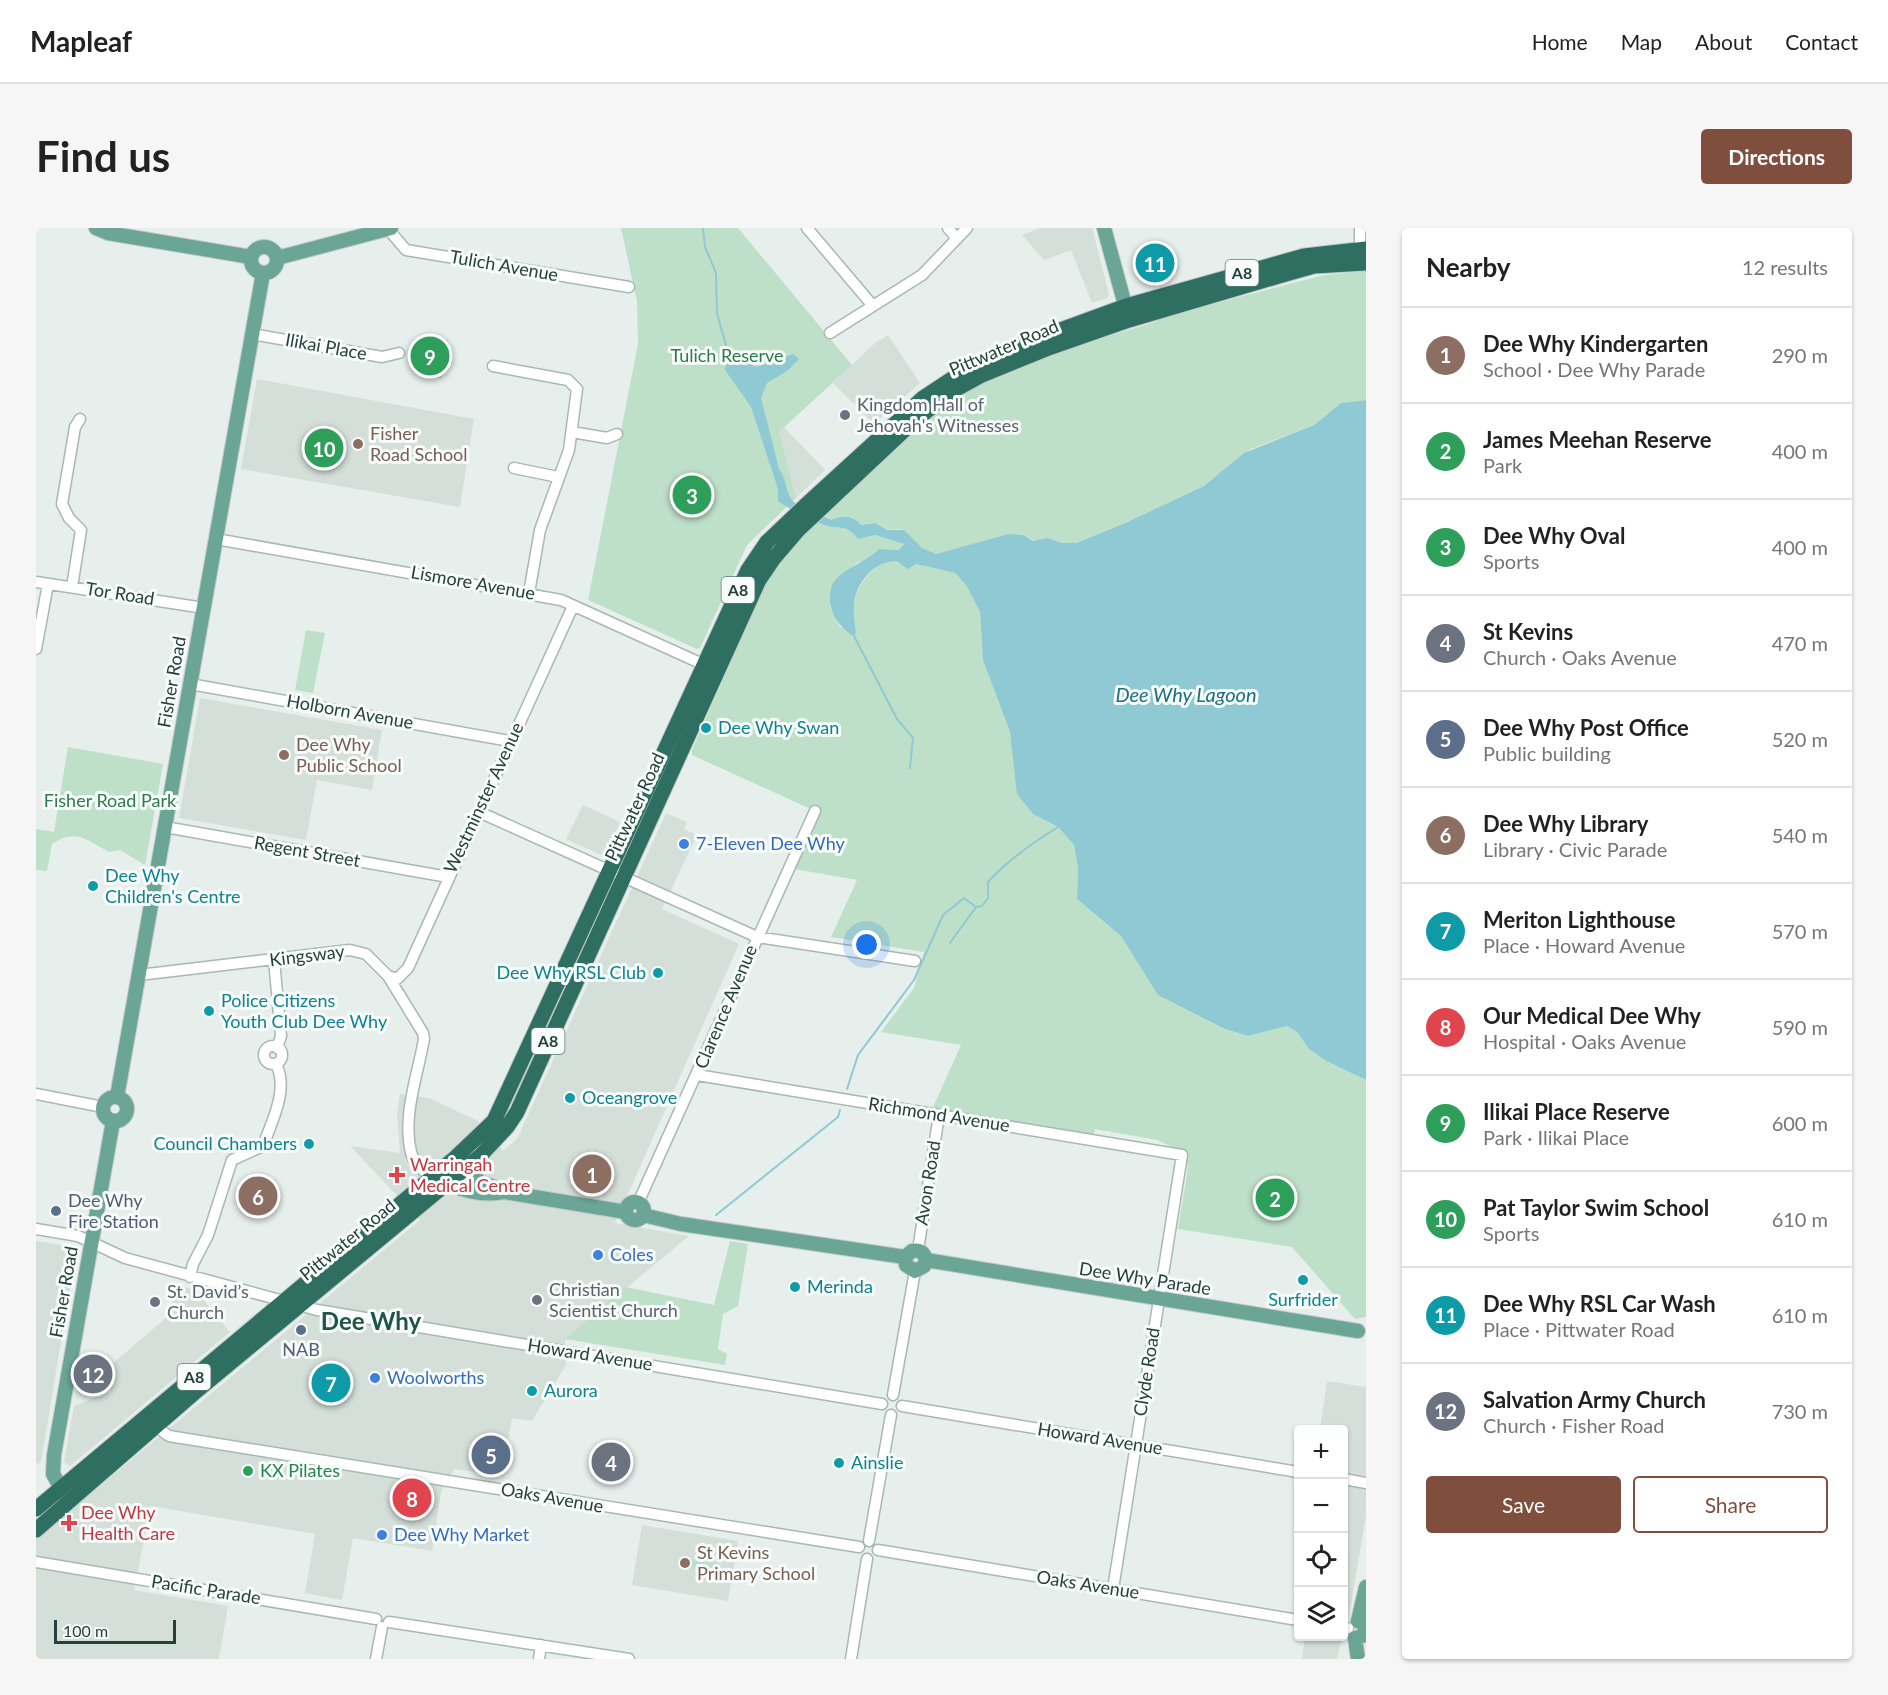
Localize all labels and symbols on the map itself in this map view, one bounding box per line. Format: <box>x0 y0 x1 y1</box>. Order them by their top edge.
pin: 11 <box>1136 240 1174 285</box>
street label: Tulich Avenue <box>448 245 560 285</box>
road number: A8 <box>1226 260 1258 286</box>
street label: Pittwater Road <box>946 314 1062 380</box>
street label: Ilikai Place <box>284 328 369 364</box>
pin: 9 <box>410 334 450 378</box>
park label: Tulich Reserve <box>670 344 784 366</box>
place label: Kingdom Hall of Jehovah's Witnesses <box>857 393 1019 436</box>
marker: Kingdom Hall of Jehovah's Witnesses <box>838 408 852 422</box>
place label: Fisher Road School <box>370 422 468 465</box>
pin: 10 <box>304 426 344 470</box>
marker: Fisher Road School <box>351 437 365 451</box>
pin: 3 <box>672 472 712 518</box>
street label: Lismore Avenue <box>409 560 537 604</box>
street label: Tor Road <box>84 577 156 609</box>
road number: A8 <box>722 577 754 603</box>
street label: Fisher Road <box>152 634 190 729</box>
water label: Dee Why Lagoon <box>1115 682 1257 706</box>
street label: Holborn Avenue <box>285 689 415 733</box>
place label: Dee Why Swan <box>718 716 839 738</box>
street label: Westminster Avenue <box>438 719 528 877</box>
marker: Dee Why Swan <box>699 721 713 735</box>
place label: Dee Why Public School <box>296 733 402 776</box>
marker: Dee Why Public School <box>277 748 291 762</box>
street label: Pittwater Road <box>599 749 669 864</box>
park label: Fisher Road Park <box>44 789 177 811</box>
street label: Regent Street <box>252 831 362 871</box>
place label: 7-Eleven Dee Why <box>696 832 845 854</box>
marker: 7-Eleven Dee Why <box>677 837 691 851</box>
place label: Dee Why Children's Centre <box>105 864 241 907</box>
marker: Dee Why Children's Centre <box>86 879 100 893</box>
your location <box>852 930 881 959</box>
street label: Kingsway <box>268 939 346 971</box>
street label: Clarence Avenue <box>689 941 761 1072</box>
place label: Dee Why RSL Club <box>497 961 646 983</box>
marker: Dee Why RSL Club <box>651 966 665 980</box>
place label: Police Citizens Youth Club Dee Why <box>221 989 388 1032</box>
marker: Police Citizens Youth Club Dee Why <box>202 1004 216 1018</box>
road number: A8 <box>532 1028 564 1054</box>
place label: Oceangrove <box>582 1086 677 1108</box>
marker: Oceangrove <box>563 1091 577 1105</box>
street label: Richmond Avenue <box>867 1092 1011 1136</box>
place label: Council Chambers <box>153 1132 297 1154</box>
marker: Council Chambers <box>302 1137 316 1151</box>
street label: Avon Road <box>909 1139 945 1227</box>
pin: 1 <box>572 1152 612 1196</box>
place label: Warringah Medical Centre <box>410 1153 530 1196</box>
marker: Warringah Medical Centre <box>388 1166 406 1184</box>
pin: 6 <box>238 1174 278 1218</box>
pin: 2 <box>1256 1176 1294 1220</box>
place label: Dee Why Fire Station <box>68 1189 159 1232</box>
street label: Pittwater Road <box>295 1194 400 1285</box>
marker: Dee Why Fire Station <box>49 1204 63 1218</box>
place label: Coles <box>610 1243 654 1265</box>
street label: Fisher Road <box>44 1244 82 1339</box>
marker: Coles <box>591 1248 605 1262</box>
street label: Dee Why Parade <box>1078 1257 1213 1299</box>
marker: Surfrider <box>1296 1273 1310 1287</box>
place label: Merinda <box>807 1275 873 1297</box>
place label: Christian Scientist Church <box>549 1278 678 1321</box>
place label: St. David’s Church <box>167 1280 249 1323</box>
marker: Merinda <box>788 1280 802 1294</box>
place label: Surfrider <box>1268 1288 1338 1310</box>
marker: Christian Scientist Church <box>530 1293 544 1307</box>
marker: St. David’s Church <box>148 1295 162 1309</box>
district label: Dee Why <box>321 1306 421 1335</box>
marker: NAB <box>294 1323 308 1337</box>
street label: Clyde Road <box>1128 1326 1164 1418</box>
street label: Howard Avenue <box>526 1333 654 1375</box>
place label: NAB <box>282 1338 320 1360</box>
pin: 12 <box>74 1352 112 1396</box>
pin: 7 <box>312 1360 350 1406</box>
road number: A8 <box>178 1364 210 1390</box>
place label: Woolworths <box>387 1366 485 1388</box>
marker: Woolworths <box>368 1371 382 1385</box>
place label: Aurora <box>544 1379 598 1401</box>
marker: Aurora <box>525 1384 539 1398</box>
street label: Howard Avenue <box>1036 1417 1164 1459</box>
pin: 5 <box>472 1432 510 1478</box>
pin: 4 <box>592 1440 630 1484</box>
place label: Ainslie <box>851 1451 903 1473</box>
marker: Ainslie <box>832 1456 846 1470</box>
place label: KX Pilates <box>260 1459 340 1481</box>
marker: KX Pilates <box>241 1464 255 1478</box>
pin: 8 <box>392 1476 431 1520</box>
street label: Oaks Avenue <box>499 1477 605 1517</box>
place label: Dee Why Health Care <box>81 1501 175 1544</box>
marker: Dee Why Health Care <box>62 1516 76 1530</box>
place label: Dee Why Market <box>394 1523 530 1545</box>
marker: Dee Why Market <box>375 1528 389 1542</box>
place label: St Kevins Primary School <box>697 1541 815 1584</box>
marker: St Kevins Primary School <box>678 1556 692 1570</box>
street label: Oaks Avenue <box>1035 1565 1141 1603</box>
street label: Pacific Parade <box>150 1570 262 1609</box>
scale bar <box>54 1617 176 1644</box>

